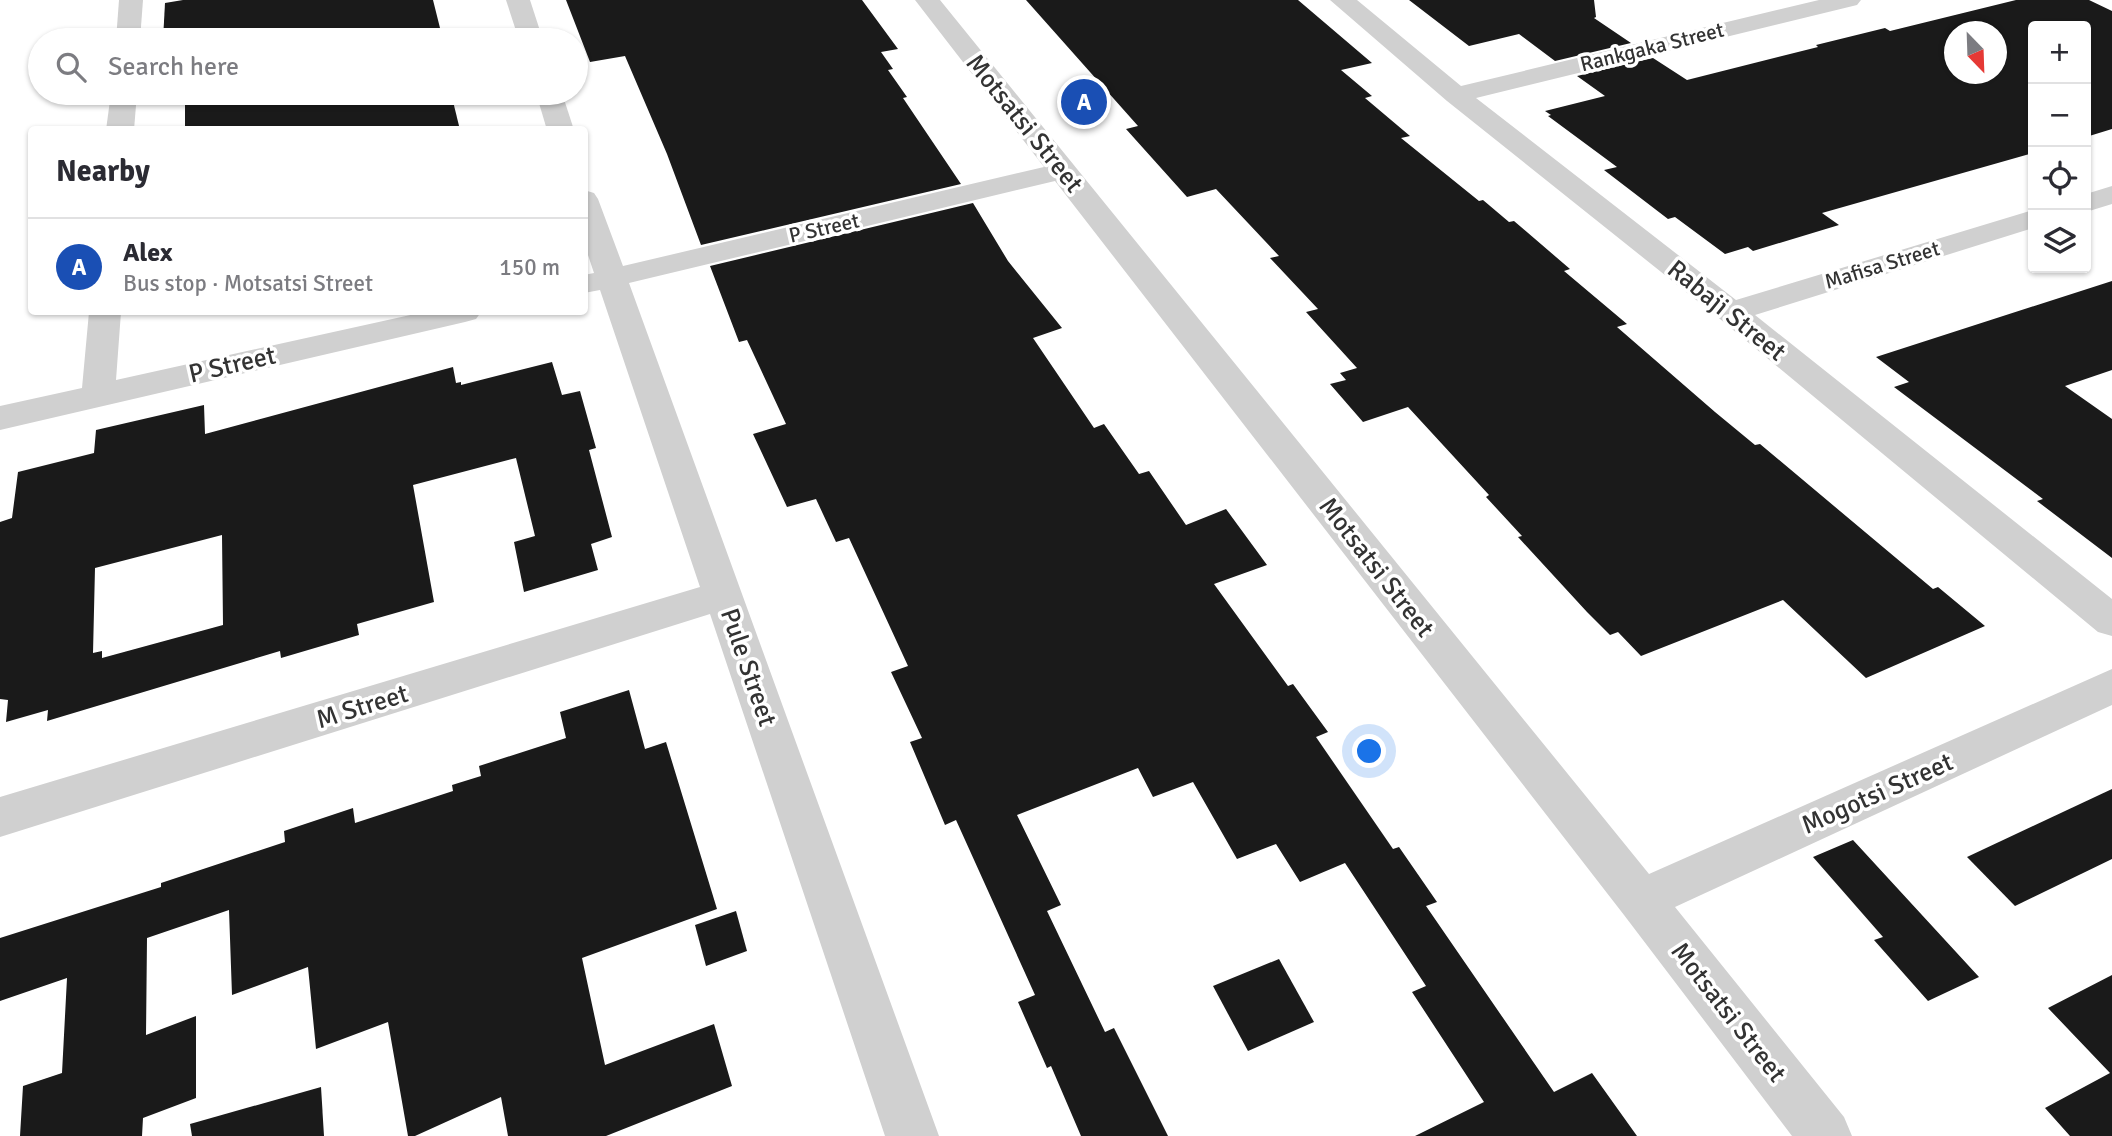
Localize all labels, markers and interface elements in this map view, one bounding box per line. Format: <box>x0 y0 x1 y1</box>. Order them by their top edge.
street label: Rankgaka Street <box>1578 17 1726 77</box>
north arrow <box>1944 21 2007 84</box>
map controls <box>2028 21 2091 273</box>
button: + <box>2028 21 2091 84</box>
search box <box>28 28 588 105</box>
icon: search <box>52 48 90 86</box>
street label: Motsatsi Street <box>959 48 1090 199</box>
text: Search here <box>108 51 239 83</box>
pin: A <box>1061 76 1107 128</box>
button: − <box>2028 84 2091 147</box>
button: locate <box>2028 147 2091 210</box>
text: Nearby <box>56 153 150 190</box>
street label: P Street <box>786 207 862 249</box>
button: layers <box>2028 210 2091 273</box>
street label: Mafisa Street <box>1821 235 1943 295</box>
text: Alex <box>123 237 173 269</box>
text: A <box>72 253 86 282</box>
text: 150 m <box>499 253 560 282</box>
street label: Rabaji Street <box>1661 253 1792 368</box>
text: Bus stop · Motsatsi Street <box>123 269 373 298</box>
street label: P Street <box>186 339 279 390</box>
street label: Motsatsi Street <box>1312 491 1441 644</box>
street label: Pule Street <box>713 604 783 730</box>
street label: M Street <box>312 678 412 736</box>
your location <box>1352 734 1386 768</box>
street label: Mogotsi Street <box>1797 746 1958 842</box>
street label: Motsatsi Street <box>1664 936 1793 1089</box>

